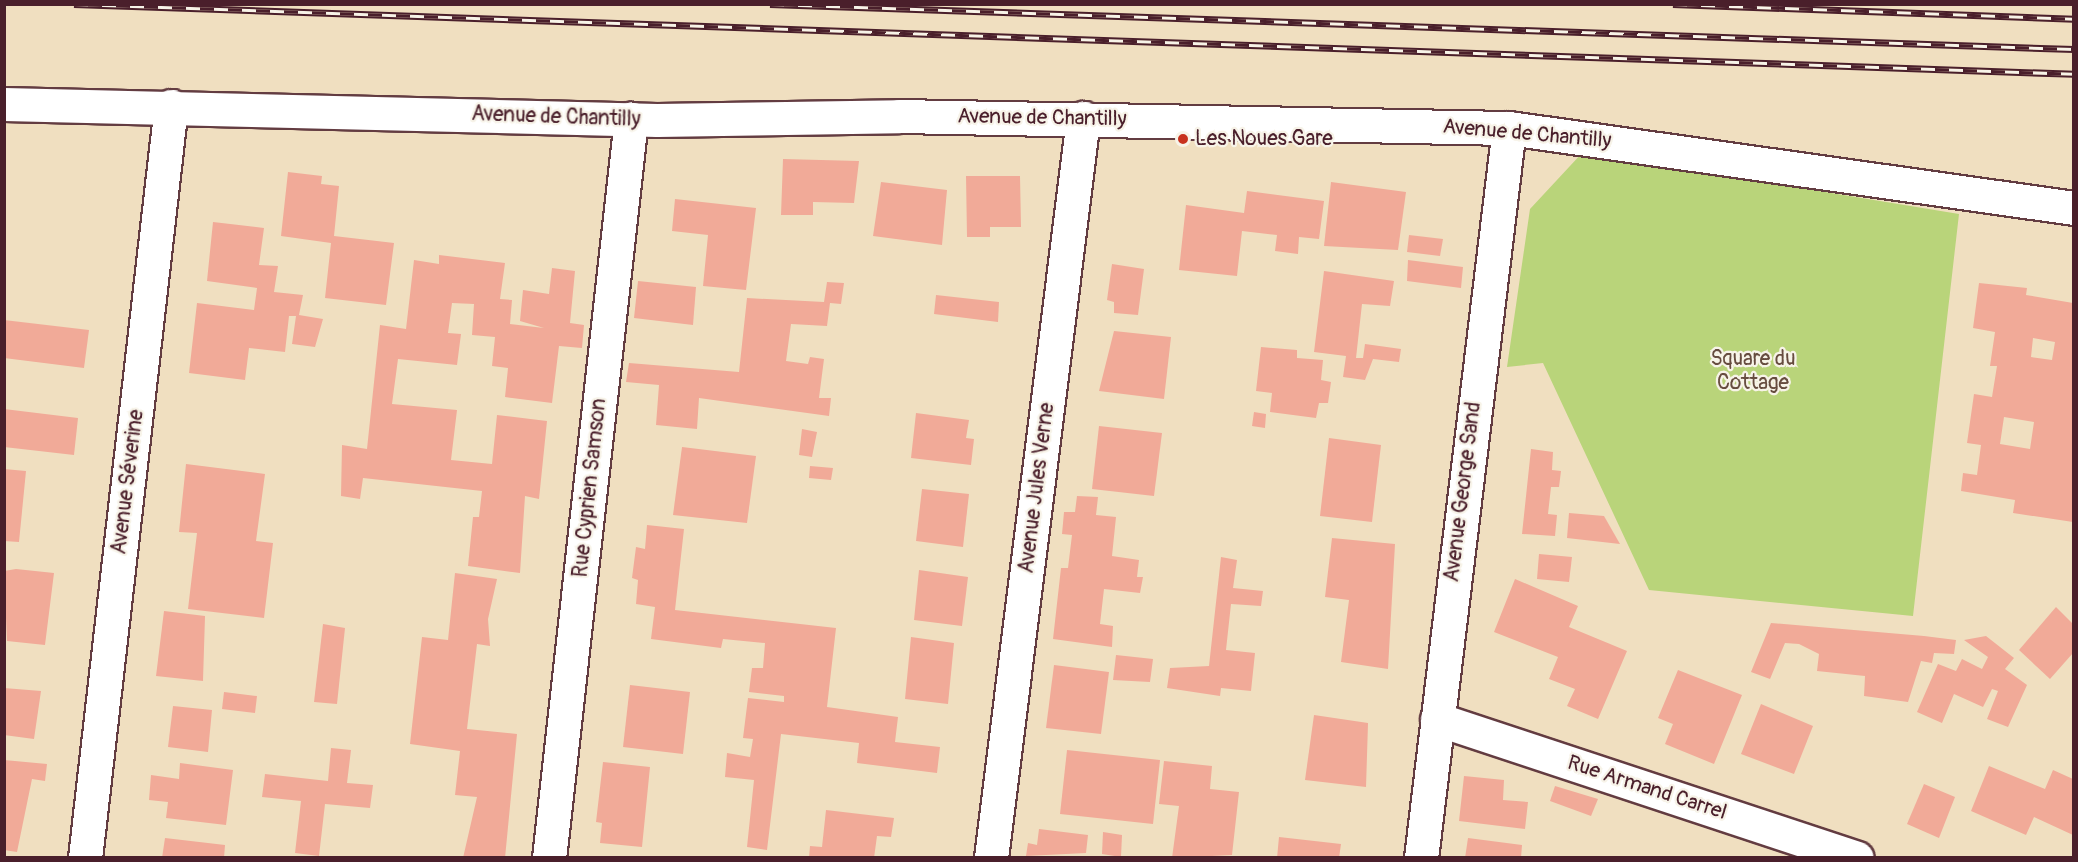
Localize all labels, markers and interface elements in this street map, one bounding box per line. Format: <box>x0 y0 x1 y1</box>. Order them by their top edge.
street label: Avenue de Chantilly <box>471 101 641 133</box>
street label: Avenue de Chantilly <box>957 104 1127 132</box>
street label: Avenue de Chantilly <box>1442 114 1612 154</box>
place label: Les Noues Gare <box>1195 126 1333 152</box>
marker: Les Noues Gare <box>1176 132 1190 146</box>
park label: Square du Cottage <box>1710 346 1796 396</box>
street label: Rue Cyprien Samson <box>568 397 612 579</box>
street label: Avenue Jules Verne <box>1014 401 1060 575</box>
street label: Avenue George Sand <box>1439 401 1487 583</box>
street label: Avenue Séverine <box>107 408 149 556</box>
street label: Rue Armand Carrel <box>1564 750 1730 826</box>

